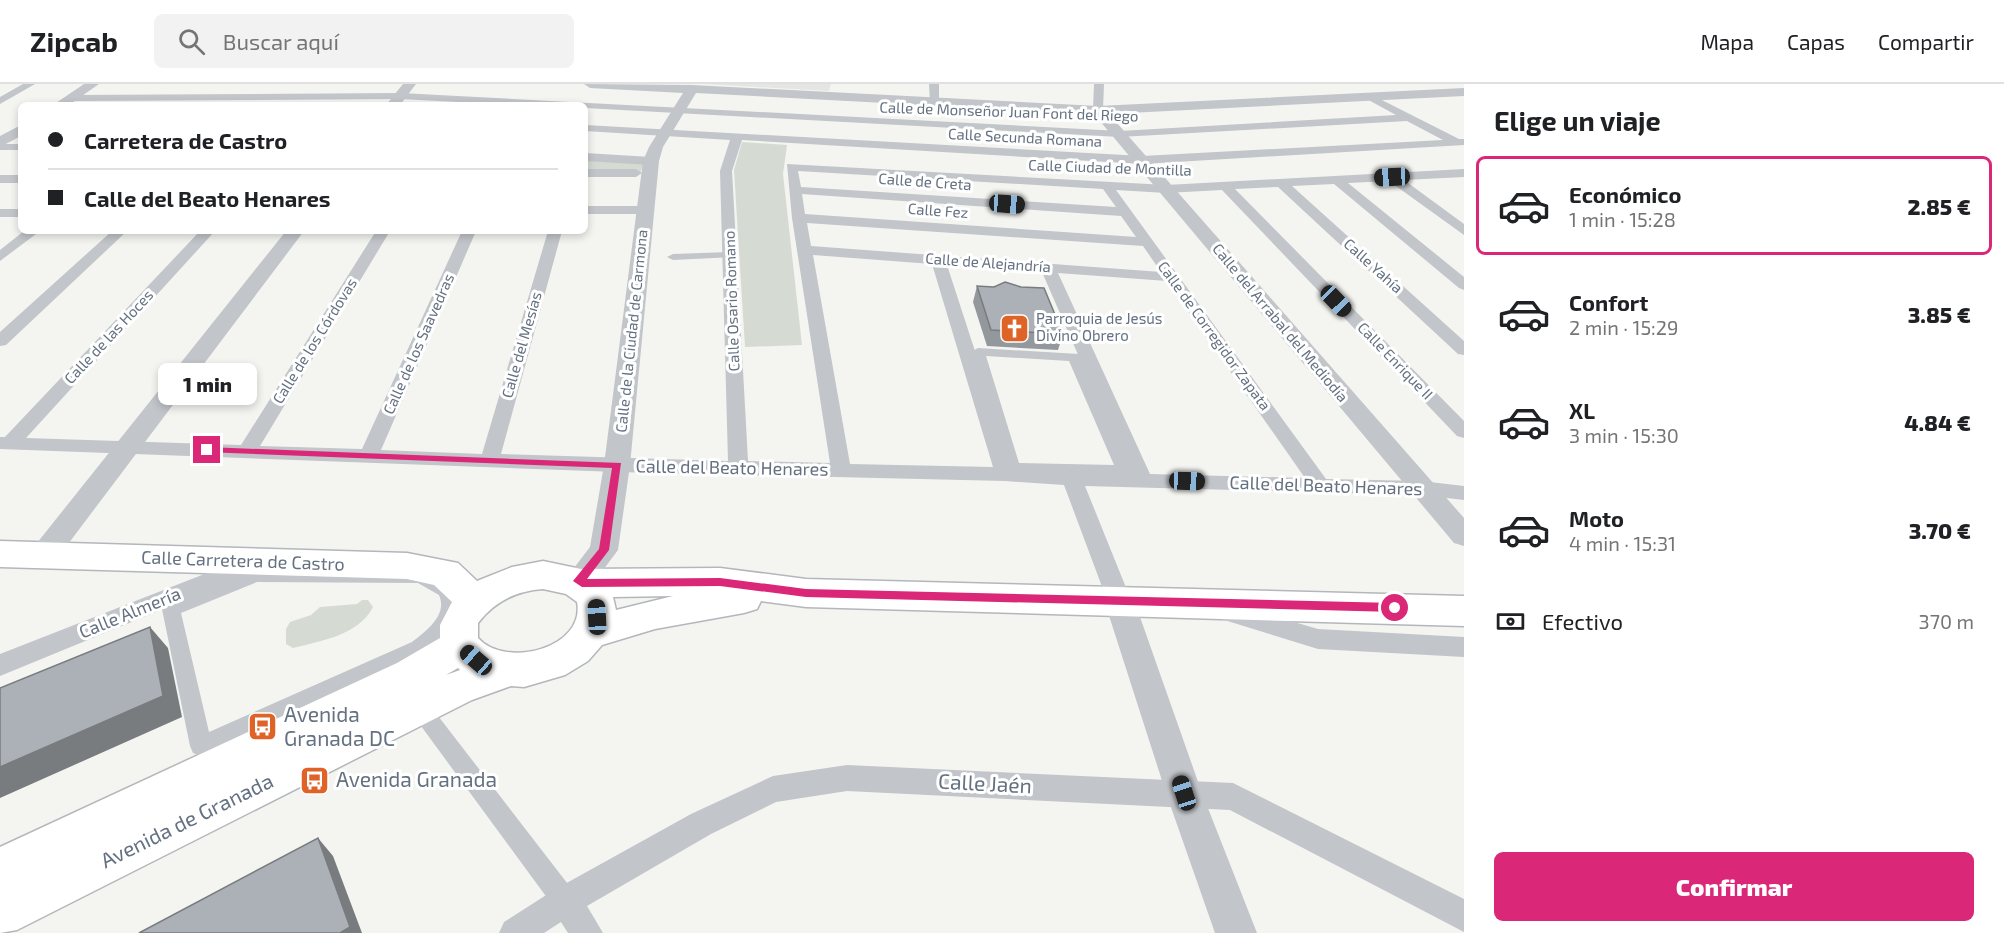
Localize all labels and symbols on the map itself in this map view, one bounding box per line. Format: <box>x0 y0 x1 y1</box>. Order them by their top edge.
street label: Calle de Monseñor Juan Font del Riego <box>879 97 1139 125</box>
street label: Calle Secunda Romana <box>947 124 1103 150</box>
street label: Calle Ciudad de Montilla <box>1028 155 1192 179</box>
car <box>1374 167 1410 187</box>
street label: Calle de Creta <box>878 169 972 193</box>
car <box>988 194 1026 214</box>
street label: Calle Fez <box>907 199 969 221</box>
street label: Calle de la Ciudad de Carmona <box>611 228 651 433</box>
street label: Calle Osario Romano <box>720 230 742 372</box>
street label: Calle Yahía <box>1340 234 1407 296</box>
street label: Calle del Arrabal del Mediodía <box>1209 239 1352 405</box>
street label: Calle de Alejandría <box>925 249 1051 276</box>
street label: Calle de Corregidor Zapata <box>1155 257 1275 413</box>
street label: Calle de los Saavedras <box>379 270 457 417</box>
street label: Calle de los Córdovas <box>268 274 360 407</box>
car <box>1317 282 1355 320</box>
street label: Calle de las Hoces <box>60 285 157 387</box>
street label: Calle del Mesías <box>497 290 545 400</box>
place label: Parroquia de Jesús Divino Obrero <box>1036 309 1162 344</box>
church icon: Parroquia de Jesús Divino Obrero <box>999 312 1031 344</box>
street label: Calle Enrique II <box>1354 318 1437 403</box>
callout: 1 min <box>158 363 256 405</box>
route end <box>193 436 220 463</box>
street label: Calle del Beato Henares <box>635 454 829 480</box>
car <box>1169 471 1205 491</box>
street label: Calle del Beato Henares <box>1229 471 1423 499</box>
street label: Calle Carretera de Castro <box>141 545 345 575</box>
street label: Calle Almería <box>76 582 184 642</box>
route start <box>1381 594 1408 621</box>
car <box>587 599 607 635</box>
car <box>457 641 495 679</box>
place label: Avenida Granada DC <box>284 701 395 750</box>
bus stop icon: Avenida Granada DC <box>247 711 279 743</box>
bus stop icon: Avenida Granada <box>299 764 331 796</box>
place label: Avenida Granada <box>336 766 497 791</box>
street label: Avenida de Granada <box>96 767 277 872</box>
street label: Calle Jaén <box>938 768 1033 797</box>
car <box>1170 773 1198 813</box>

